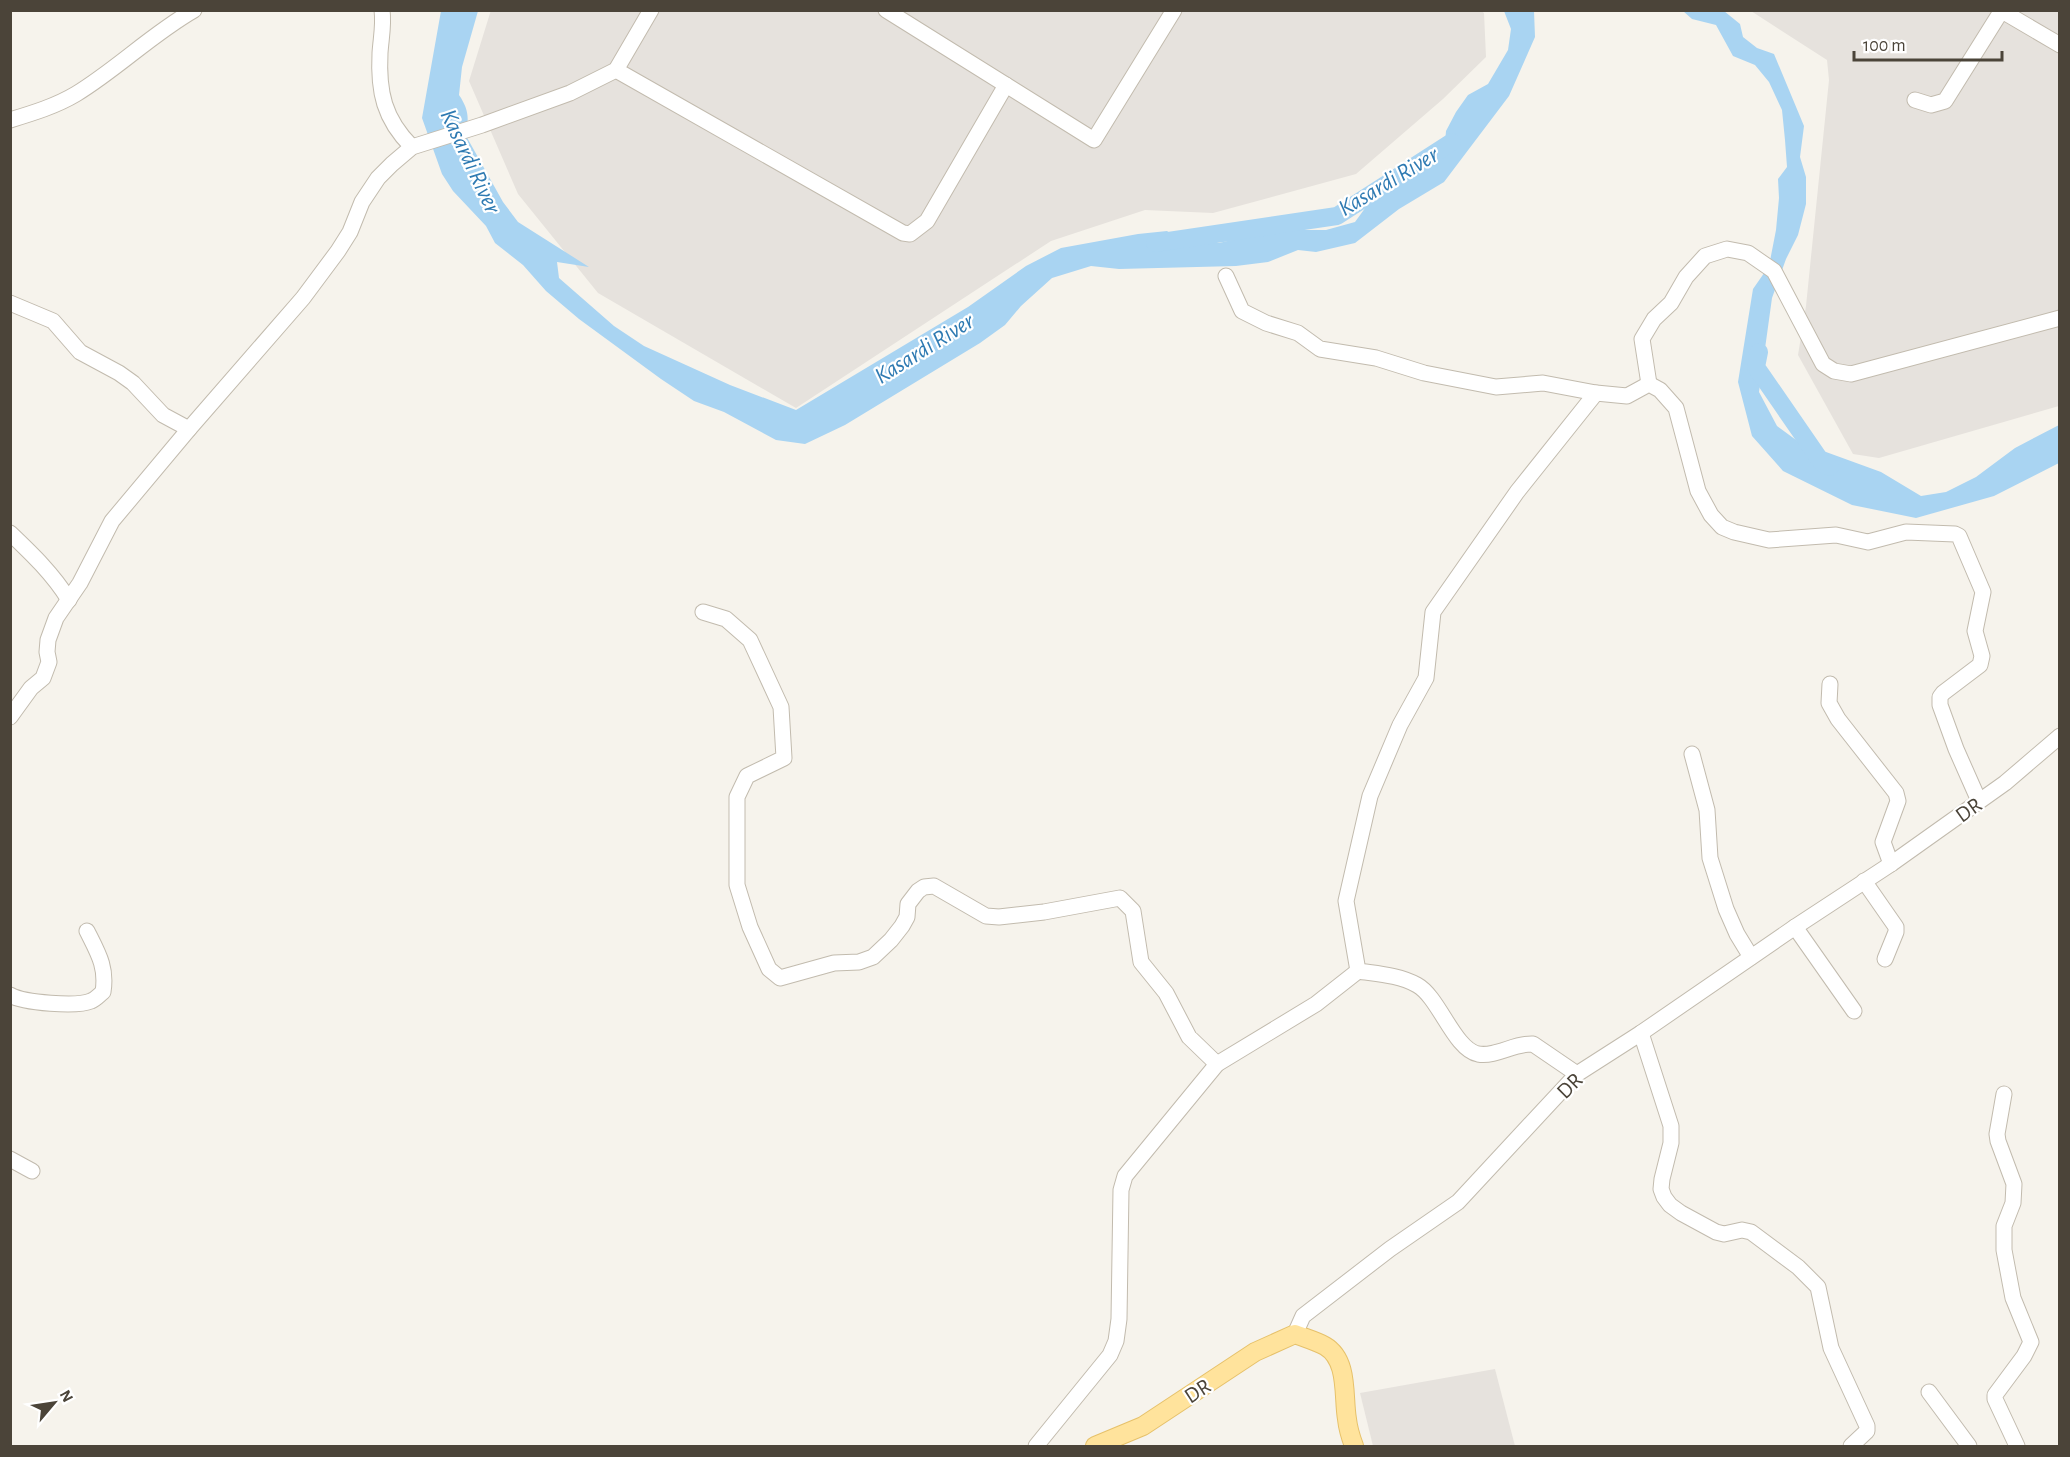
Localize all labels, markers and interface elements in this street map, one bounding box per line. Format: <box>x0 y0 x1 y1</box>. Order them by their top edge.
scale bar <box>1854 24 2002 62</box>
text: 100 m <box>1863 37 1906 55</box>
water label: Kasardi River <box>436 106 505 218</box>
water label: Kasardi River <box>1334 142 1444 221</box>
water label: Kasardi River <box>871 308 979 389</box>
street label: DR <box>1951 793 1986 826</box>
street label: DR <box>1553 1069 1587 1103</box>
north arrow <box>24 1373 84 1433</box>
street label: DR <box>1180 1374 1215 1407</box>
text: N <box>57 1387 76 1405</box>

